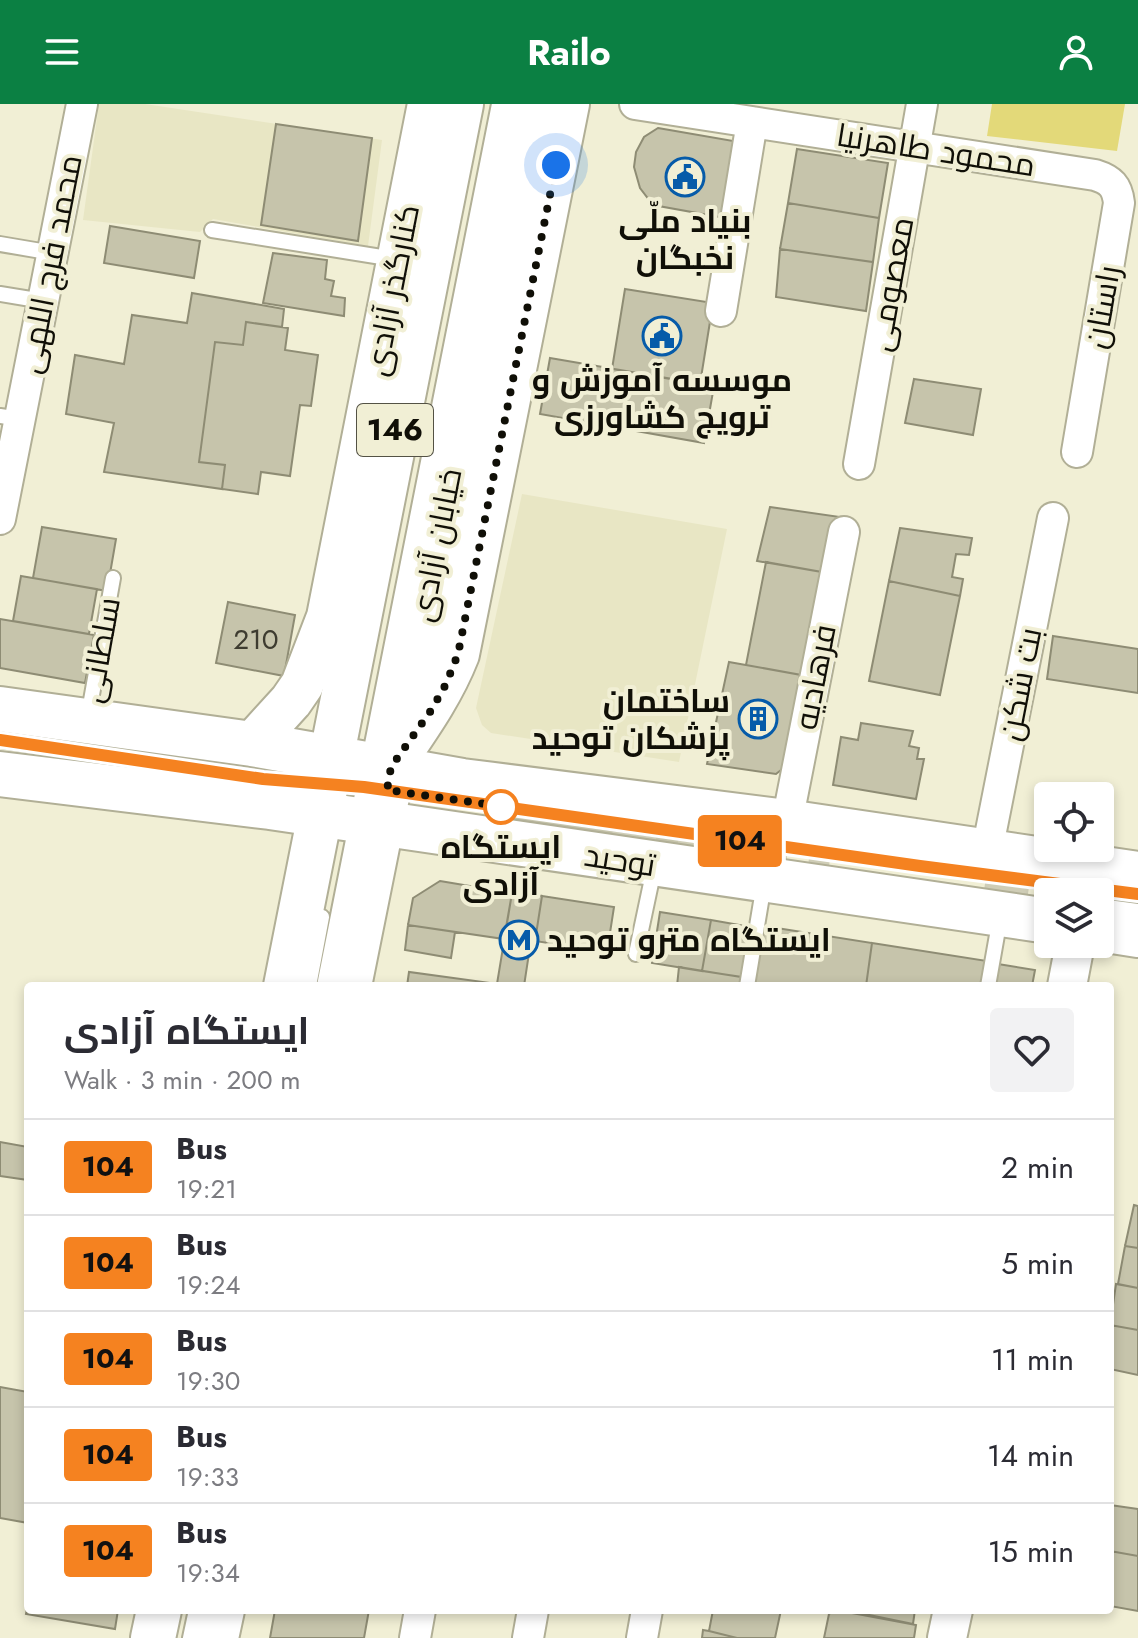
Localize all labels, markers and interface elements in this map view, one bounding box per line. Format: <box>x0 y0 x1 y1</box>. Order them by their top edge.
text: Railo <box>527 26 611 78</box>
icon: menu <box>40 30 84 74</box>
icon: person <box>1054 30 1098 74</box>
street label: محمود طاهرنیا <box>833 112 1039 188</box>
your location <box>536 145 576 185</box>
street label: محمد فرج اللهی <box>6 151 94 377</box>
public building icon: بنیاد ملّی نخبگان <box>664 156 706 198</box>
place label: بنیاد ملّی نخبگان <box>619 198 751 281</box>
street label: کنارگذر آزادی <box>353 200 431 380</box>
street label: معصومی <box>857 213 925 355</box>
street label: راستان <box>1072 262 1132 352</box>
public building icon: موسسه آموزش و ترویج کشاورزی <box>641 315 683 357</box>
place label: موسسه آموزش و ترویج کشاورزی <box>532 357 792 440</box>
road number: 146 <box>357 404 433 456</box>
street label: خیابان آزادی <box>399 464 473 626</box>
street label: سلطانی <box>68 594 132 706</box>
house number: 210 <box>233 619 279 660</box>
street label: فرهادیه <box>782 620 848 734</box>
street label: بت شکن <box>987 624 1053 744</box>
place label: ساختمان پزشکان توحید <box>532 678 730 761</box>
building icon: ساختمان پزشکان توحید <box>737 698 779 740</box>
map controls <box>1034 782 1114 958</box>
button: locate <box>1034 782 1114 862</box>
marker: ایستگاه آزادی <box>484 790 518 824</box>
line badge: 104 <box>694 815 786 867</box>
text: 104 <box>714 820 766 861</box>
place label: ایستگاه آزادی <box>441 824 561 907</box>
street label: توحید <box>581 832 659 888</box>
button: layers <box>1034 878 1114 958</box>
place label: ایستگاه مترو توحید <box>547 917 831 963</box>
metro station icon: ایستگاه مترو توحید <box>498 919 540 961</box>
text: ایستگاه آزادی <box>64 1003 310 1058</box>
button: heart <box>990 1008 1074 1092</box>
text: Walk · 3 min · 200 m <box>64 1061 301 1099</box>
text: Bus <box>176 1127 227 1170</box>
text: 104 <box>82 1146 134 1187</box>
text: 2 min <box>1001 1146 1074 1189</box>
text: 19:21 <box>176 1170 237 1208</box>
text: Bus <box>176 1223 227 1266</box>
text: 104 <box>82 1242 134 1283</box>
text: 5 min <box>1001 1242 1074 1285</box>
text: 19:24 <box>176 1266 240 1304</box>
text: Bus <box>176 1319 227 1362</box>
text: 104 <box>82 1338 134 1379</box>
text: 11 min <box>991 1338 1074 1381</box>
text: 19:30 <box>176 1362 240 1400</box>
text: Bus <box>176 1415 227 1458</box>
text: 104 <box>82 1434 134 1475</box>
text: 14 min <box>987 1434 1074 1477</box>
text: 19:33 <box>176 1458 239 1496</box>
text: Bus <box>176 1511 227 1554</box>
text: 104 <box>82 1530 134 1571</box>
text: 15 min <box>988 1530 1074 1573</box>
text: 19:34 <box>176 1554 240 1592</box>

